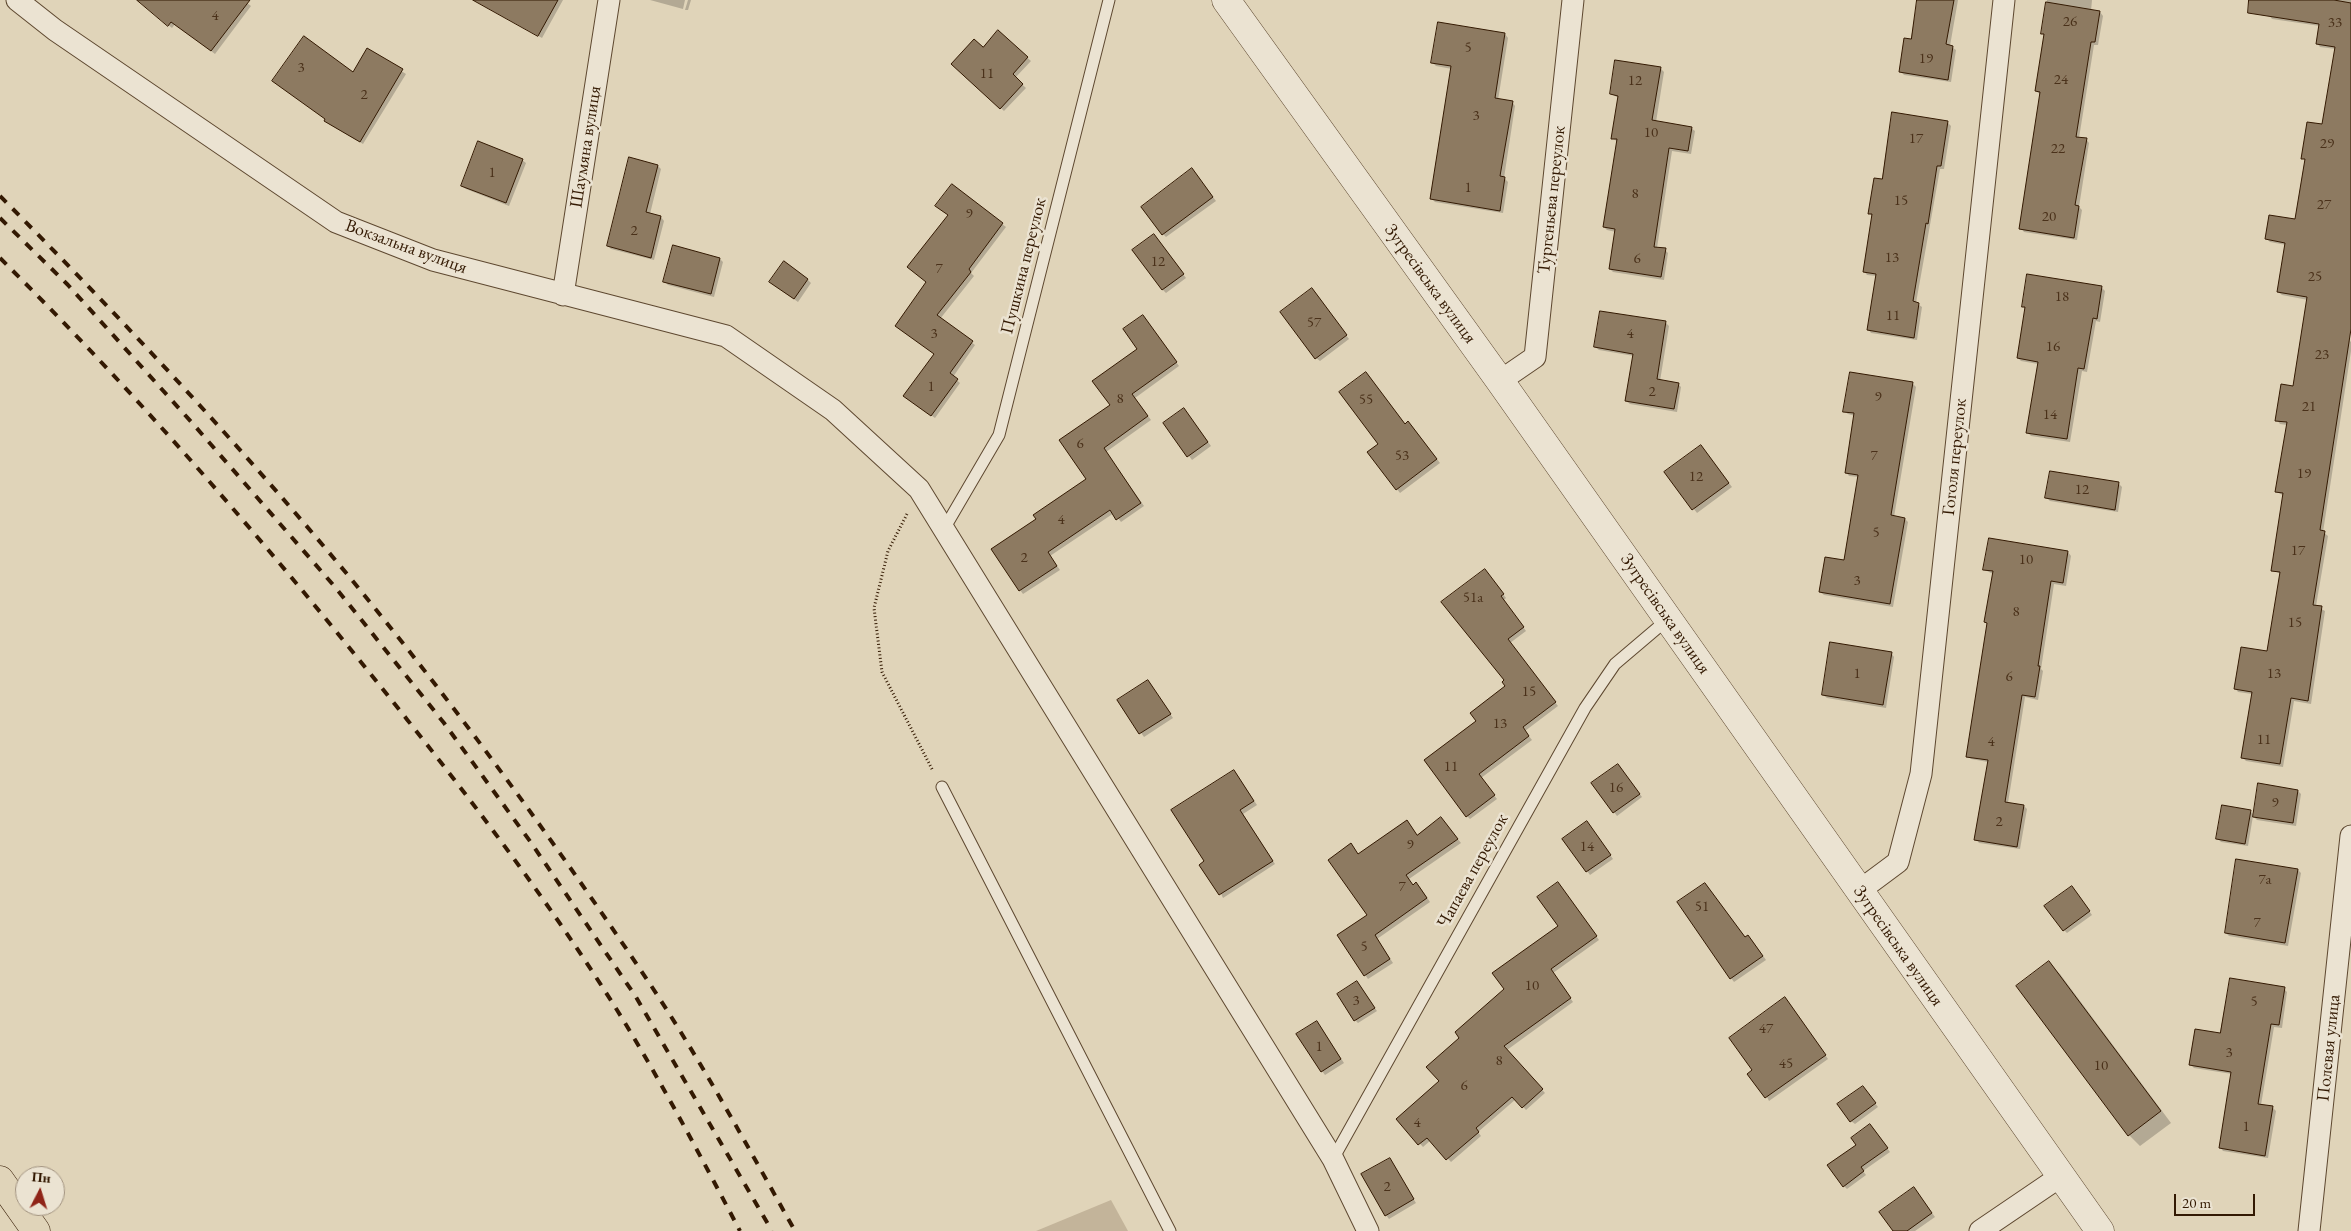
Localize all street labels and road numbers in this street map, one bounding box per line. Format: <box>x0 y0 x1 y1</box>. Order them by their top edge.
street label: Шаумяна вулиця <box>566 84 606 210</box>
street label: Тургеньева переулок <box>1533 125 1571 275</box>
street label: Пушкина переулок <box>997 196 1051 336</box>
street label: Вокзальна вулиця <box>342 215 470 279</box>
street label: Зугресівська вулиця <box>1379 220 1481 348</box>
street label: Гоголя переулок <box>1938 397 1972 517</box>
street label: Зугресівська вулиця <box>1615 549 1715 679</box>
street label: Чапаева переулок <box>1433 810 1513 932</box>
street label: Зугресівська вулиця <box>1848 881 1948 1011</box>
street label: Полевая улица <box>2313 993 2345 1103</box>

